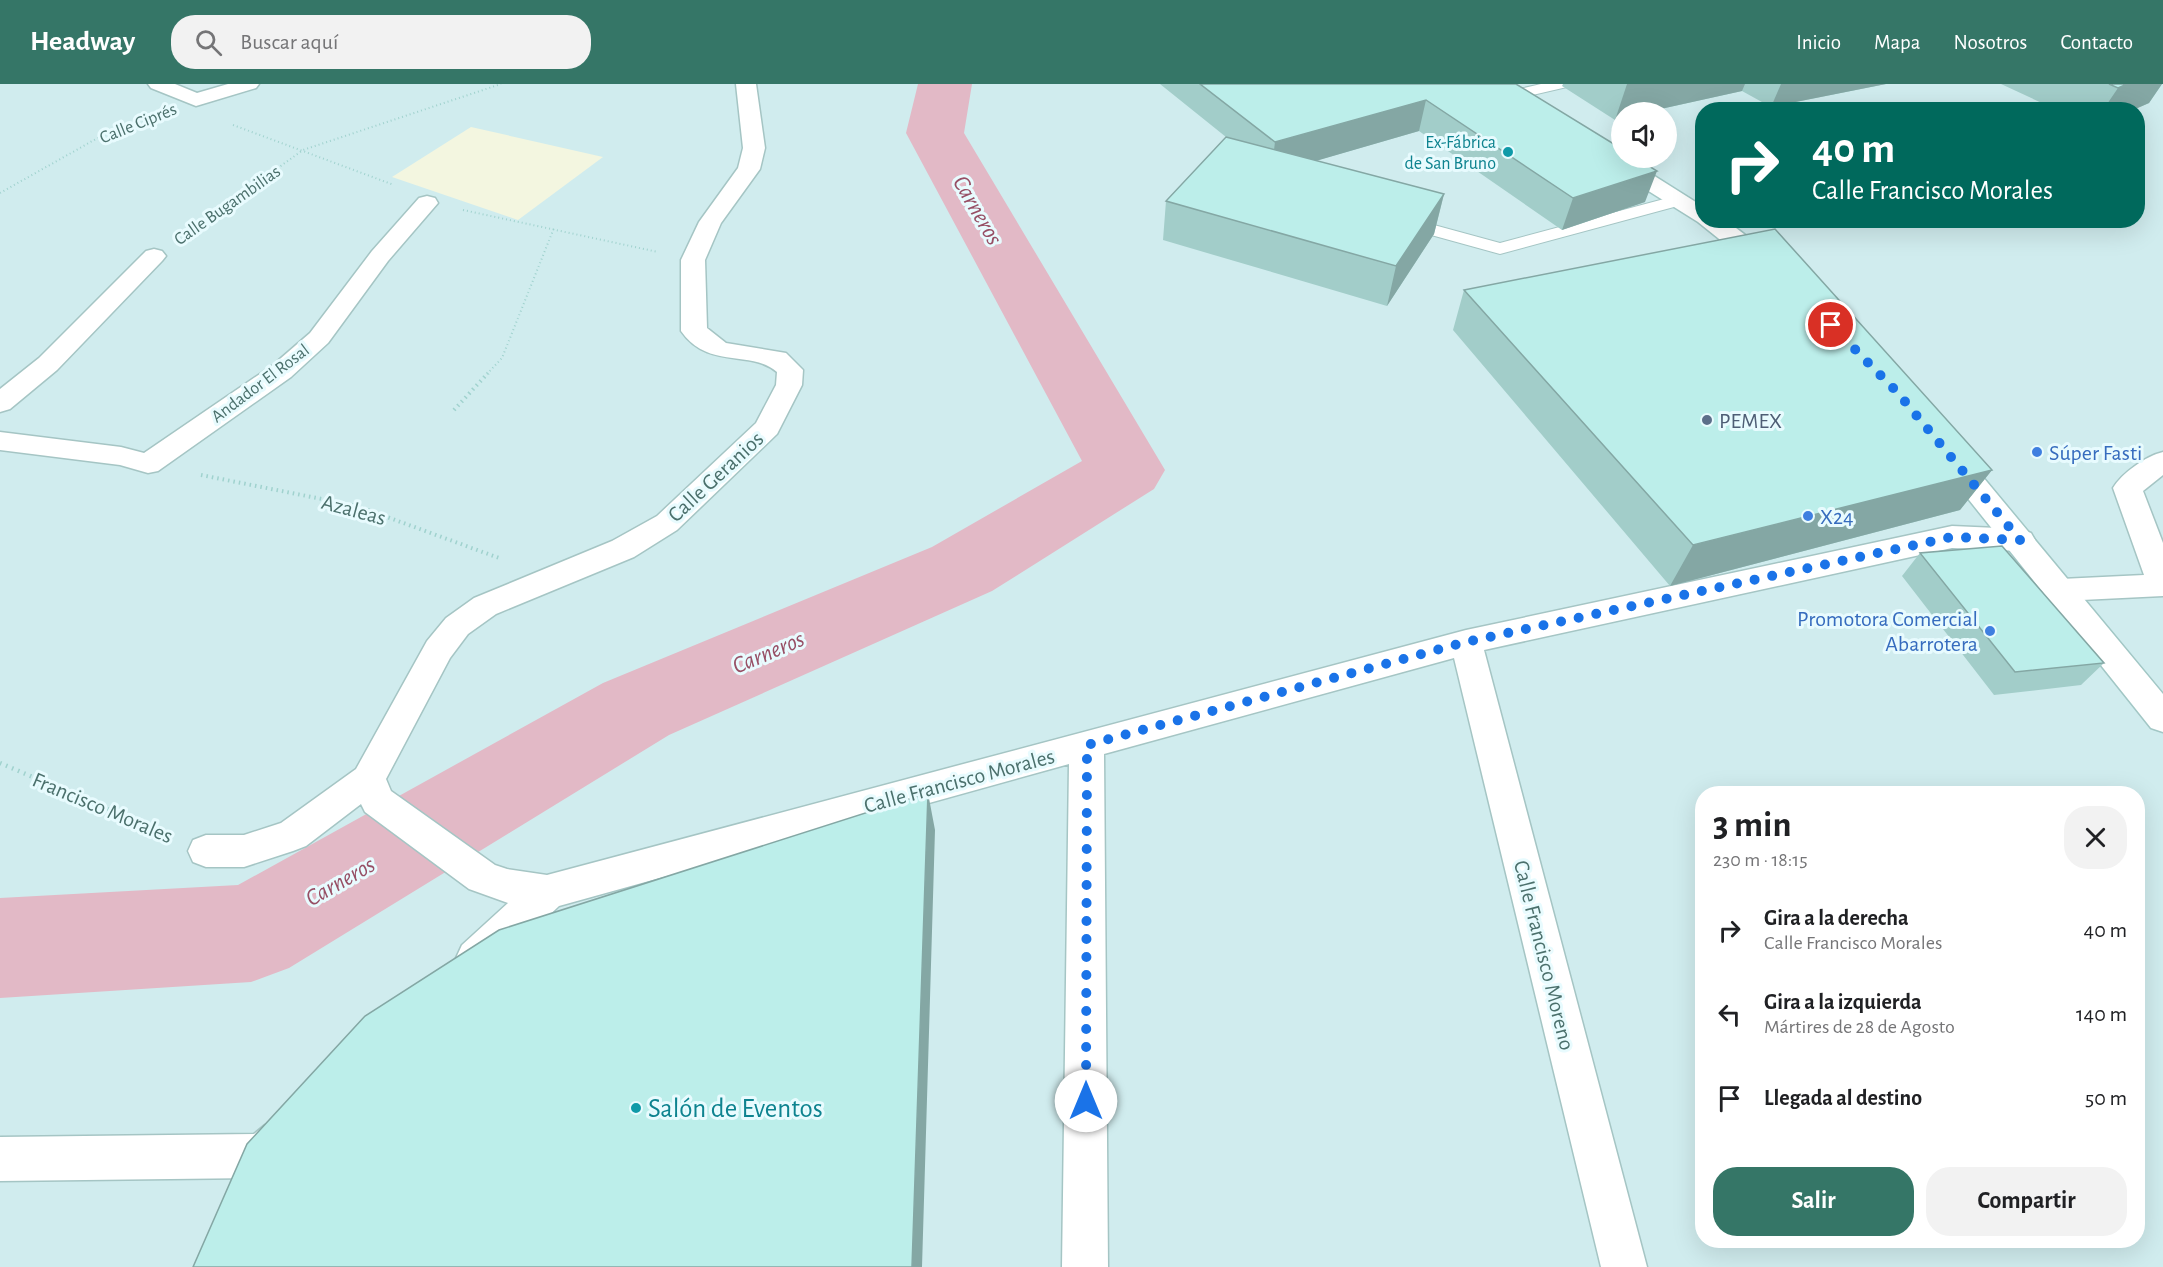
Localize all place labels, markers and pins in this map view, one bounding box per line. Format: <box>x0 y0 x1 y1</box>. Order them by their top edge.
place label: Ex-Fábrica de San Bruno <box>1404 134 1496 173</box>
marker: Ex-Fábrica de San Bruno <box>1501 145 1515 159</box>
pin <box>1805 299 1856 350</box>
place label: PEMEX <box>1719 410 1782 432</box>
marker: PEMEX <box>1700 413 1714 427</box>
place label: Súper Fasti <box>2049 442 2142 464</box>
marker: Súper Fasti <box>2030 445 2044 459</box>
place label: X24 <box>1820 506 1854 528</box>
marker: X24 <box>1801 509 1815 523</box>
place label: Promotora Comercial Abarrotera <box>1797 608 1978 655</box>
marker: Promotora Comercial Abarrotera <box>1983 624 1997 638</box>
place label: Salón de Eventos <box>648 1095 823 1122</box>
marker: Salón de Eventos <box>629 1101 643 1115</box>

